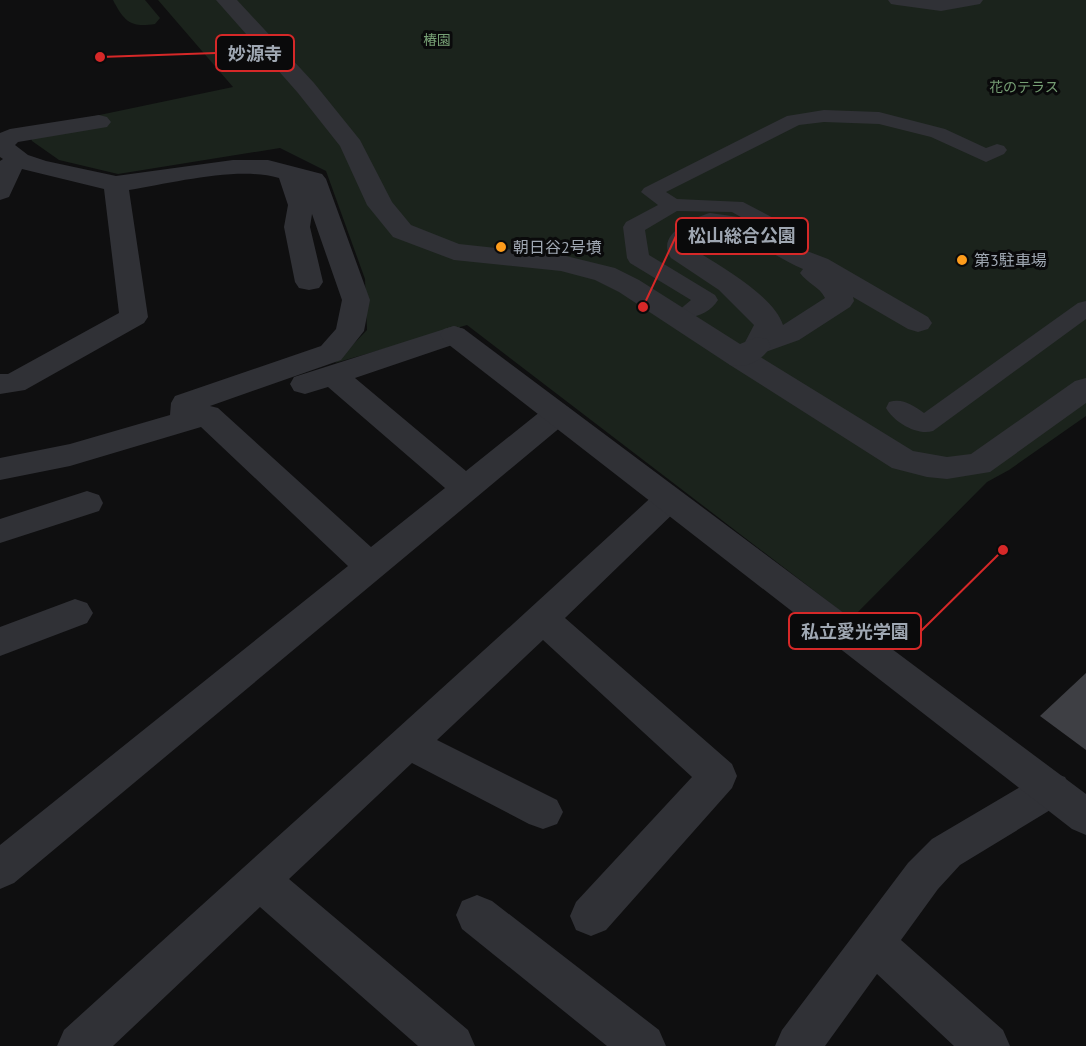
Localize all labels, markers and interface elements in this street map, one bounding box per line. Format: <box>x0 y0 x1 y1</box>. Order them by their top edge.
park label: 椿園 <box>423 31 451 49</box>
callout: 妙源寺 <box>216 35 294 71</box>
text: 妙源寺 <box>228 42 282 65</box>
park label: 花のテラス <box>989 78 1059 96</box>
callout: 松山総合公園 <box>676 218 808 254</box>
text: 松山総合公園 <box>688 224 796 247</box>
place label: 朝日谷2号墳 <box>513 237 602 257</box>
marker: 朝日谷2号墳 <box>494 240 508 254</box>
place label: 第3駐車場 <box>974 250 1047 270</box>
marker: 第3駐車場 <box>955 253 969 267</box>
callout: 私立愛光学園 <box>789 613 921 649</box>
text: 私立愛光学園 <box>801 620 909 643</box>

